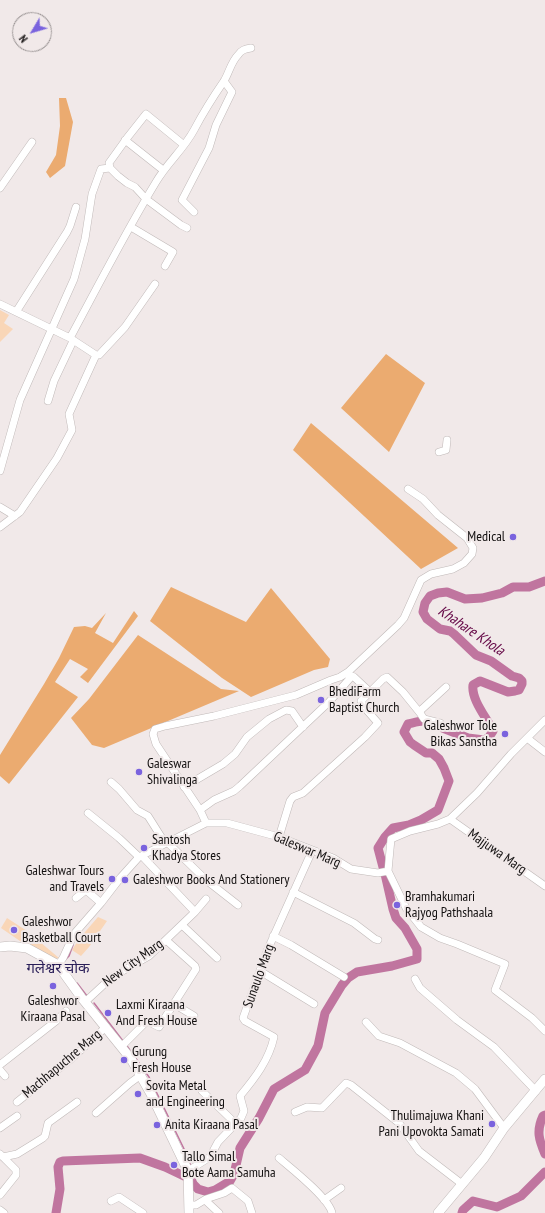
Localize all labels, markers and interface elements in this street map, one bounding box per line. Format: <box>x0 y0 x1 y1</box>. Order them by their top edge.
north arrow <box>12 12 52 52</box>
text: N <box>16 32 31 45</box>
place label: Medical <box>467 529 505 545</box>
marker: Medical <box>508 532 518 542</box>
water label: Khahare Khola <box>434 602 508 660</box>
place label: BhediFarm Baptist Church <box>329 684 399 716</box>
marker: BhediFarm Baptist Church <box>316 695 326 705</box>
place label: Galeshwor Tole Bikas Sanstha <box>424 718 497 750</box>
marker: Galeshwor Tole Bikas Sanstha <box>500 729 510 739</box>
place label: Galeswar Shivalinga <box>147 756 197 788</box>
marker: Galeswar Shivalinga <box>134 767 144 777</box>
street label: Majjuwa Marg <box>464 826 530 878</box>
street label: Galeswar Marg <box>271 828 343 872</box>
place label: Santosh Khadya Stores <box>152 832 221 864</box>
marker: Santosh Khadya Stores <box>139 843 149 853</box>
place label: Galeshwar Tours and Travels <box>25 863 104 896</box>
place label: Galeshwor Books And Stationery <box>133 872 289 888</box>
marker: Galeshwar Tours and Travels <box>107 874 117 884</box>
marker: Galeshwor Books And Stationery <box>120 875 130 885</box>
place label: Bramhakumari Rajyog Pathshaala <box>405 889 493 922</box>
marker: Bramhakumari Rajyog Pathshaala <box>392 900 402 910</box>
place label: Galeshwor Basketball Court <box>22 914 101 946</box>
marker: Galeshwor Basketball Court <box>9 925 19 935</box>
street label: New City Marg <box>100 936 166 990</box>
street label: Sunaulo Marg <box>240 942 278 1010</box>
district label: गलेश्वर चोक <box>26 960 90 978</box>
marker: Galeshwor Kiraana Pasal <box>48 981 58 991</box>
place label: Galeshwor Kiraana Pasal <box>21 993 85 1026</box>
place label: Laxmi Kiraana And Fresh House <box>116 997 197 1030</box>
marker: Laxmi Kiraana And Fresh House <box>103 1008 113 1018</box>
street label: Machhapuchre Marg <box>19 1026 105 1102</box>
place label: Gurung Fresh House <box>132 1044 191 1076</box>
marker: Gurung Fresh House <box>119 1055 129 1065</box>
place label: Sovita Metal and Engineering <box>146 1078 225 1110</box>
marker: Sovita Metal and Engineering <box>133 1089 143 1099</box>
place label: Thulimajuwa Khani Pani Upovokta Samati <box>378 1108 484 1140</box>
place label: Anita Kiraana Pasal <box>165 1117 258 1133</box>
marker: Thulimajuwa Khani Pani Upovokta Samati <box>487 1119 497 1129</box>
marker: Anita Kiraana Pasal <box>152 1120 162 1130</box>
place label: Tallo Simal Bote Aama Samuha <box>182 1149 276 1182</box>
marker: Tallo Simal Bote Aama Samuha <box>169 1160 179 1170</box>

